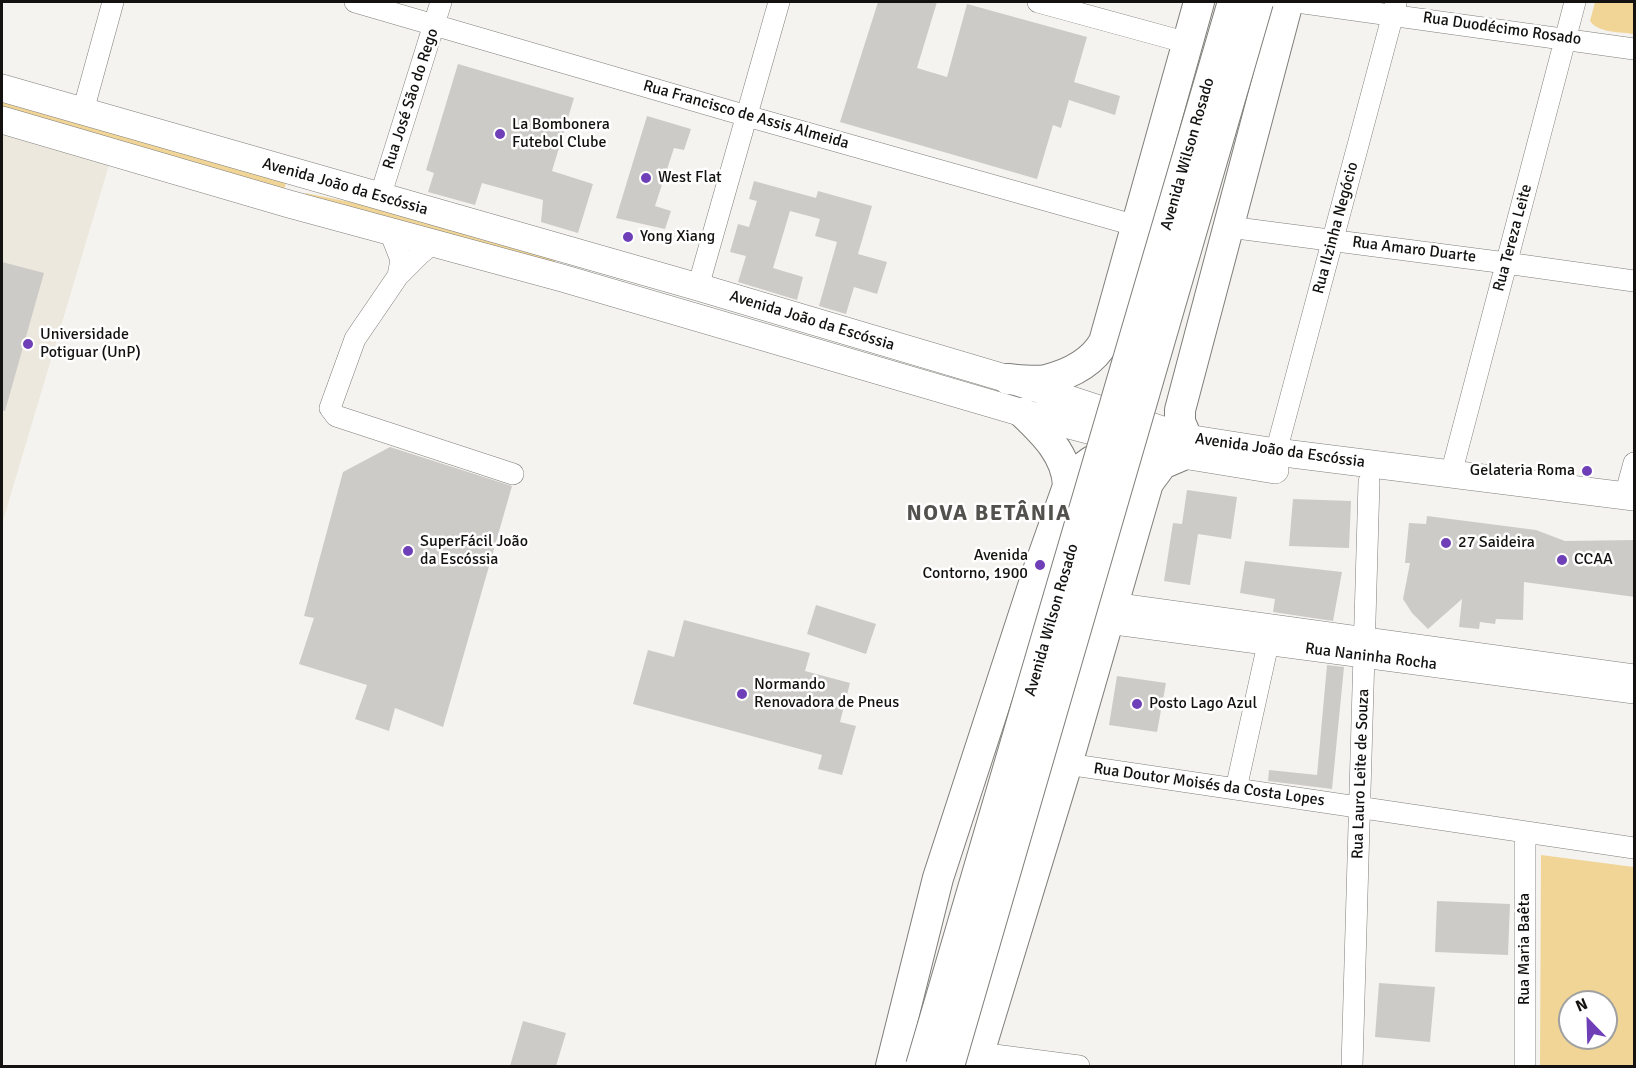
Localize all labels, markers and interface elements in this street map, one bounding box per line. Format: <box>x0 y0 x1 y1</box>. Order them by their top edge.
street label: Rua Duodécimo Rosado <box>1422 8 1582 50</box>
street label: Rua José São do Rego <box>379 26 443 172</box>
street label: Rua Francisco de Assis Almeida <box>641 76 851 154</box>
street label: Avenida Wilson Rosado <box>1157 76 1219 232</box>
place label: La Bombonera Futebol Clube <box>512 115 610 153</box>
marker: La Bombonera Futebol Clube <box>493 127 507 141</box>
street label: Avenida João da Escóssia <box>260 154 430 220</box>
street label: Rua Ilzinha Negócio <box>1309 160 1363 296</box>
place label: West Flat <box>658 168 722 188</box>
marker: West Flat <box>639 171 653 185</box>
street label: Rua Tereza Leite <box>1489 182 1537 294</box>
place label: Yong Xiang <box>640 227 715 247</box>
marker: Yong Xiang <box>621 230 635 244</box>
street label: Rua Amaro Duarte <box>1351 233 1477 267</box>
street label: Avenida João da Escóssia <box>727 287 897 355</box>
place label: Universidade Potiguar (UnP) <box>40 325 141 363</box>
marker: Universidade Potiguar (UnP) <box>21 337 35 351</box>
street label: Avenida João da Escóssia <box>1194 430 1366 472</box>
place label: Gelateria Roma <box>1470 461 1575 481</box>
marker: Gelateria Roma <box>1580 464 1594 478</box>
district label: NOVA BETÂNIA <box>906 501 1072 527</box>
place label: SuperFácil João da Escóssia <box>420 532 528 570</box>
place label: 27 Saideira <box>1458 533 1535 553</box>
marker: 27 Saideira <box>1439 536 1453 550</box>
street label: Avenida Wilson Rosado <box>1021 542 1083 698</box>
marker: SuperFácil João da Escóssia <box>401 544 415 558</box>
place label: Avenida Contorno, 1900 <box>922 546 1028 584</box>
place label: CCAA <box>1574 550 1613 570</box>
marker: CCAA <box>1555 553 1569 567</box>
marker: Avenida Contorno, 1900 <box>1033 558 1047 572</box>
street label: Rua Naninha Rocha <box>1304 639 1438 675</box>
place label: Normando Renovadora de Pneus <box>754 675 899 713</box>
marker: Normando Renovadora de Pneus <box>735 687 749 701</box>
street label: Rua Lauro Leite de Souza <box>1348 688 1374 860</box>
place label: Posto Lago Azul <box>1149 694 1257 714</box>
marker: Posto Lago Azul <box>1130 697 1144 711</box>
street label: Rua Doutor Moisés da Costa Lopes <box>1092 759 1326 811</box>
street label: Rua Maria Baêta <box>1515 893 1535 1005</box>
north arrow <box>1558 990 1618 1050</box>
text: N <box>1573 994 1591 1017</box>

